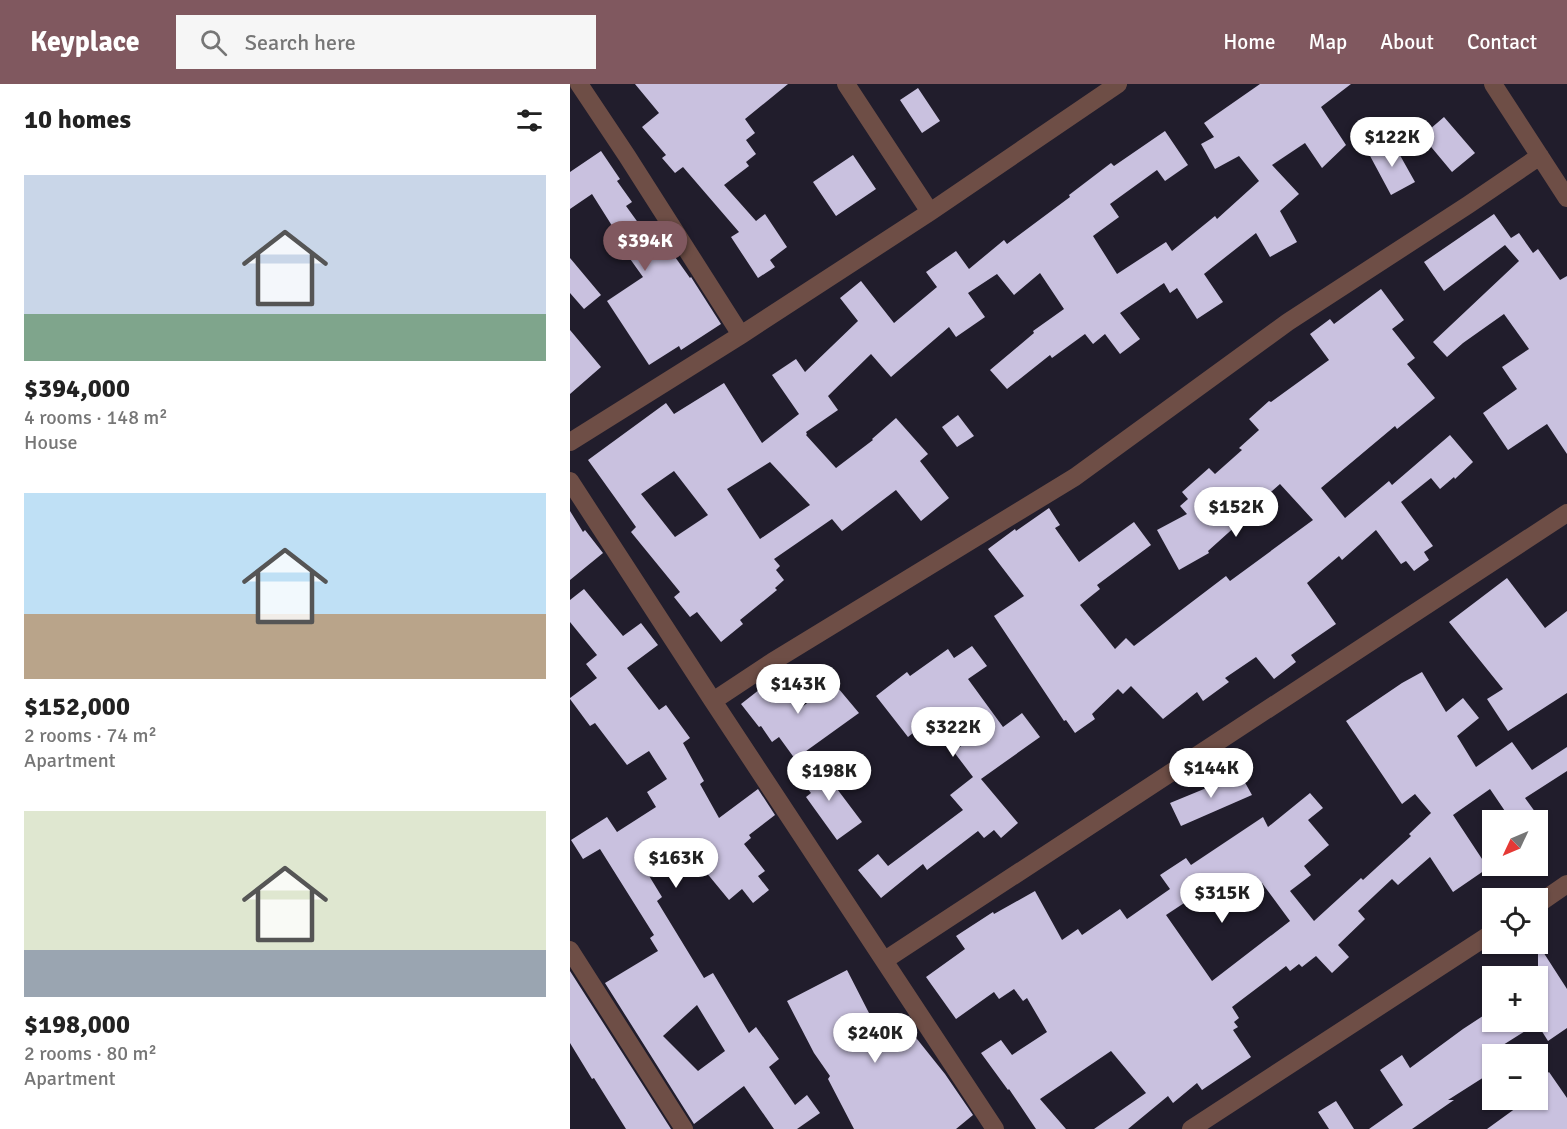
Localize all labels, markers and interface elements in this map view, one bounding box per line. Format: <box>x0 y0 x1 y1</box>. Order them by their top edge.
search box <box>176 15 596 69</box>
text: Keyplace <box>30 25 140 59</box>
icon: search <box>197 26 230 59</box>
text: Search here <box>245 29 356 56</box>
text: Home <box>1223 29 1276 55</box>
text: Map <box>1309 29 1347 55</box>
text: About <box>1380 29 1434 55</box>
text: Contact <box>1467 29 1537 55</box>
text: 10 homes <box>24 104 131 136</box>
icon: filters <box>513 104 546 137</box>
pin: $122K <box>1350 117 1434 168</box>
text: $122K <box>1364 124 1420 149</box>
icon: home <box>231 214 339 322</box>
pin: $394K <box>603 221 687 272</box>
text: $394K <box>617 228 673 253</box>
text: $394,000 <box>24 373 130 405</box>
text: 4 rooms · 148 m² <box>24 405 168 430</box>
text: House <box>24 430 78 455</box>
pin: $152K <box>1194 487 1278 538</box>
text: $152K <box>1208 494 1264 519</box>
icon: home <box>231 532 339 640</box>
pin: $143K <box>756 664 840 715</box>
text: $143K <box>770 671 826 696</box>
text: $152,000 <box>24 691 130 723</box>
pin: $322K <box>911 707 995 758</box>
text: $322K <box>925 714 981 739</box>
text: 2 rooms · 74 m² <box>24 723 157 748</box>
text: Apartment <box>24 748 116 773</box>
pin: $144K <box>1169 748 1253 799</box>
pin: $198K <box>787 751 871 802</box>
text: $144K <box>1183 755 1239 780</box>
text: $198K <box>801 758 857 783</box>
north arrow <box>1482 810 1548 876</box>
map controls <box>1482 810 1548 1110</box>
pin: $163K <box>634 838 718 889</box>
text: $163K <box>648 845 704 870</box>
icon: home <box>231 850 339 958</box>
pin: $315K <box>1180 873 1264 924</box>
text: $315K <box>1194 880 1250 905</box>
button: locate <box>1482 888 1548 954</box>
button: + <box>1482 966 1548 1032</box>
text: $198,000 <box>24 1009 130 1041</box>
pin: $240K <box>833 1013 917 1064</box>
text: $240K <box>847 1020 903 1045</box>
text: 2 rooms · 80 m² <box>24 1041 157 1066</box>
button: − <box>1482 1044 1548 1110</box>
text: Apartment <box>24 1066 116 1091</box>

